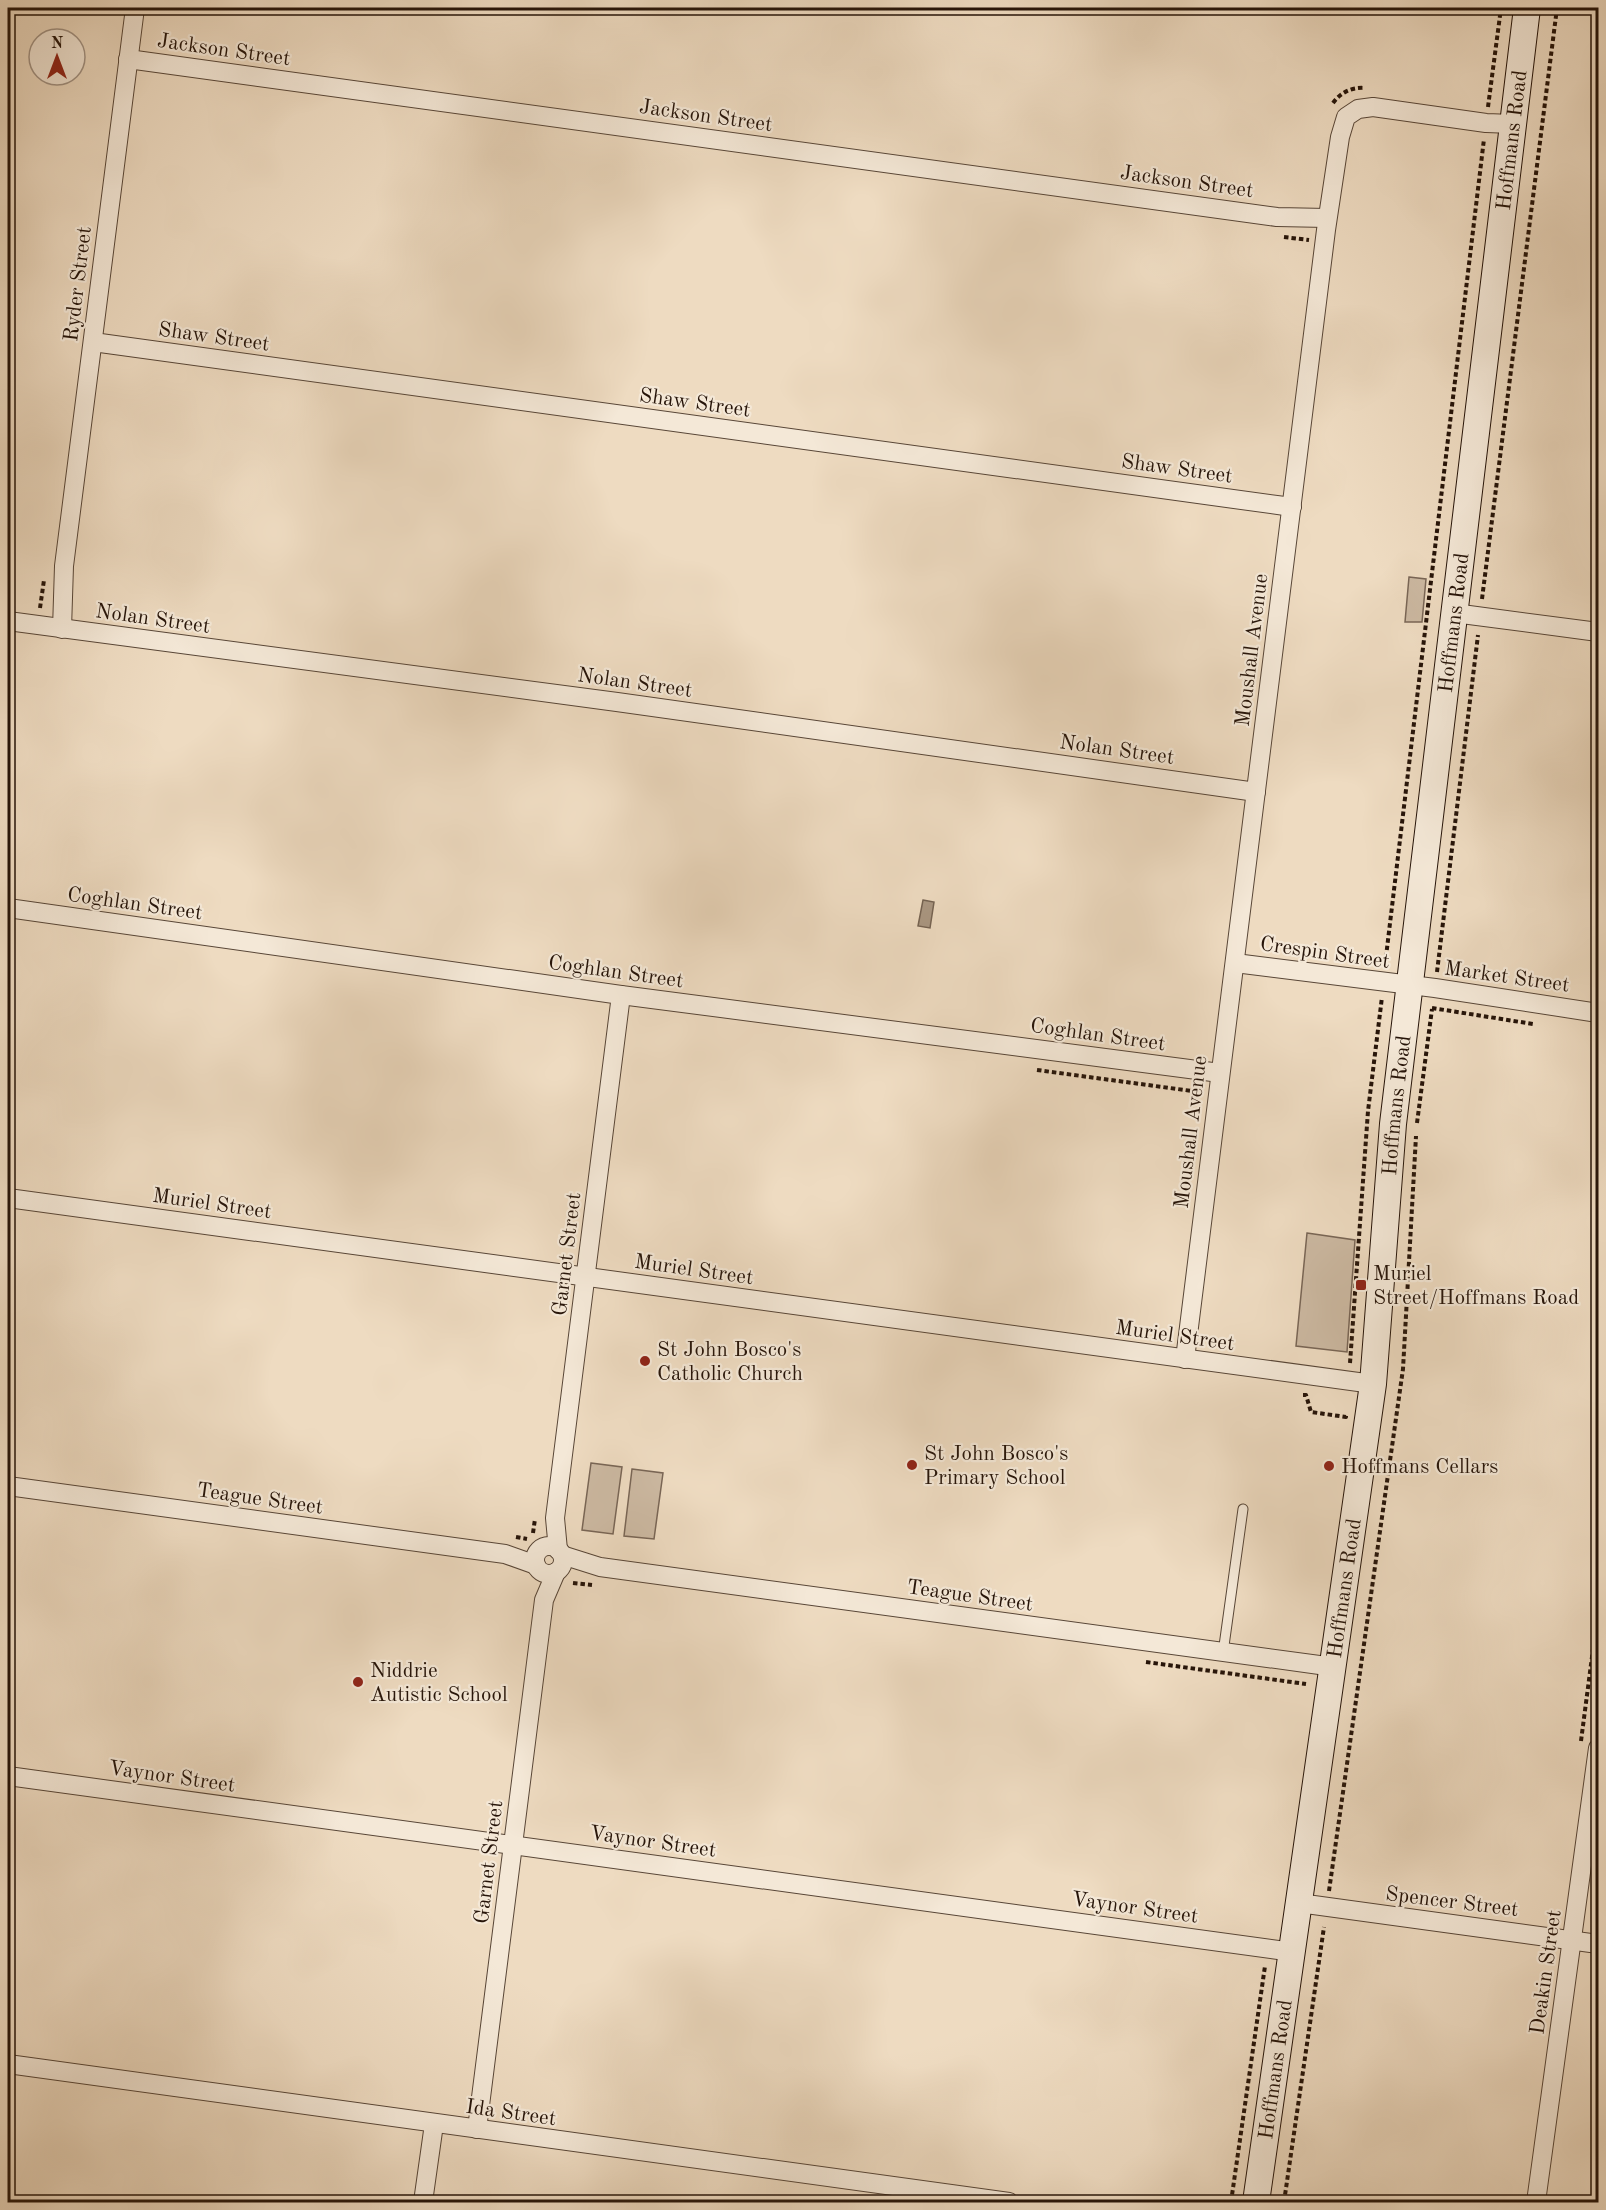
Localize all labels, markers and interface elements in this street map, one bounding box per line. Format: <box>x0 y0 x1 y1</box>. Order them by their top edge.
north arrow <box>27 27 87 87</box>
street label: Jackson Street <box>156 31 292 70</box>
text: N <box>51 36 64 52</box>
street label: Hoffmans Road <box>1494 69 1531 212</box>
street label: Jackson Street <box>638 97 774 136</box>
street label: Jackson Street <box>1119 163 1255 202</box>
street label: Ryder Street <box>61 225 96 343</box>
street label: Shaw Street <box>157 319 271 356</box>
street label: Shaw Street <box>638 385 752 422</box>
street label: Shaw Street <box>1120 451 1234 488</box>
street label: Hoffmans Road <box>1436 552 1474 694</box>
street label: Moushall Avenue <box>1233 572 1272 728</box>
street label: Nolan Street <box>94 601 211 638</box>
street label: Nolan Street <box>576 665 693 702</box>
street label: Nolan Street <box>1058 732 1175 769</box>
street label: Coghlan Street <box>66 885 204 924</box>
street label: Crespin Street <box>1259 934 1391 973</box>
street label: Coghlan Street <box>547 953 685 992</box>
street label: Market Street <box>1443 958 1571 997</box>
street label: Coghlan Street <box>1029 1016 1167 1055</box>
street label: Hoffmans Road <box>1380 1034 1416 1176</box>
street label: Moushall Avenue <box>1172 1054 1211 1210</box>
street label: Muriel Street <box>151 1186 273 1223</box>
street label: Garnet Street <box>550 1191 585 1317</box>
street label: Muriel Street <box>633 1252 755 1289</box>
place label: Muriel Street/Hoffmans Road <box>1373 1264 1579 1309</box>
marker: Muriel Street/Hoffmans Road <box>1354 1278 1368 1292</box>
street label: Muriel Street <box>1114 1318 1236 1355</box>
place label: St John Bosco's Catholic Church <box>657 1340 803 1385</box>
marker: St John Bosco's Catholic Church <box>638 1354 652 1368</box>
place label: St John Bosco's Primary School <box>924 1444 1068 1489</box>
place label: Hoffmans Cellars <box>1341 1457 1498 1478</box>
marker: St John Bosco's Primary School <box>905 1458 919 1472</box>
marker: Hoffmans Cellars <box>1322 1459 1336 1473</box>
street label: Teague Street <box>195 1480 324 1519</box>
street label: Hoffmans Road <box>1325 1517 1366 1660</box>
street label: Teague Street <box>905 1577 1034 1616</box>
place label: Niddrie Autistic School <box>370 1661 508 1706</box>
marker: Niddrie Autistic School <box>351 1675 365 1689</box>
street label: Vaynor Street <box>107 1758 236 1797</box>
street label: Garnet Street <box>472 1799 507 1925</box>
street label: Vaynor Street <box>588 1823 717 1862</box>
street label: Spencer Street <box>1384 1884 1520 1921</box>
street label: Vaynor Street <box>1070 1889 1199 1928</box>
street label: Deakin Street <box>1527 1908 1566 2036</box>
street label: Hoffmans Road <box>1256 1998 1297 2141</box>
street label: Ida Street <box>464 2097 557 2130</box>

